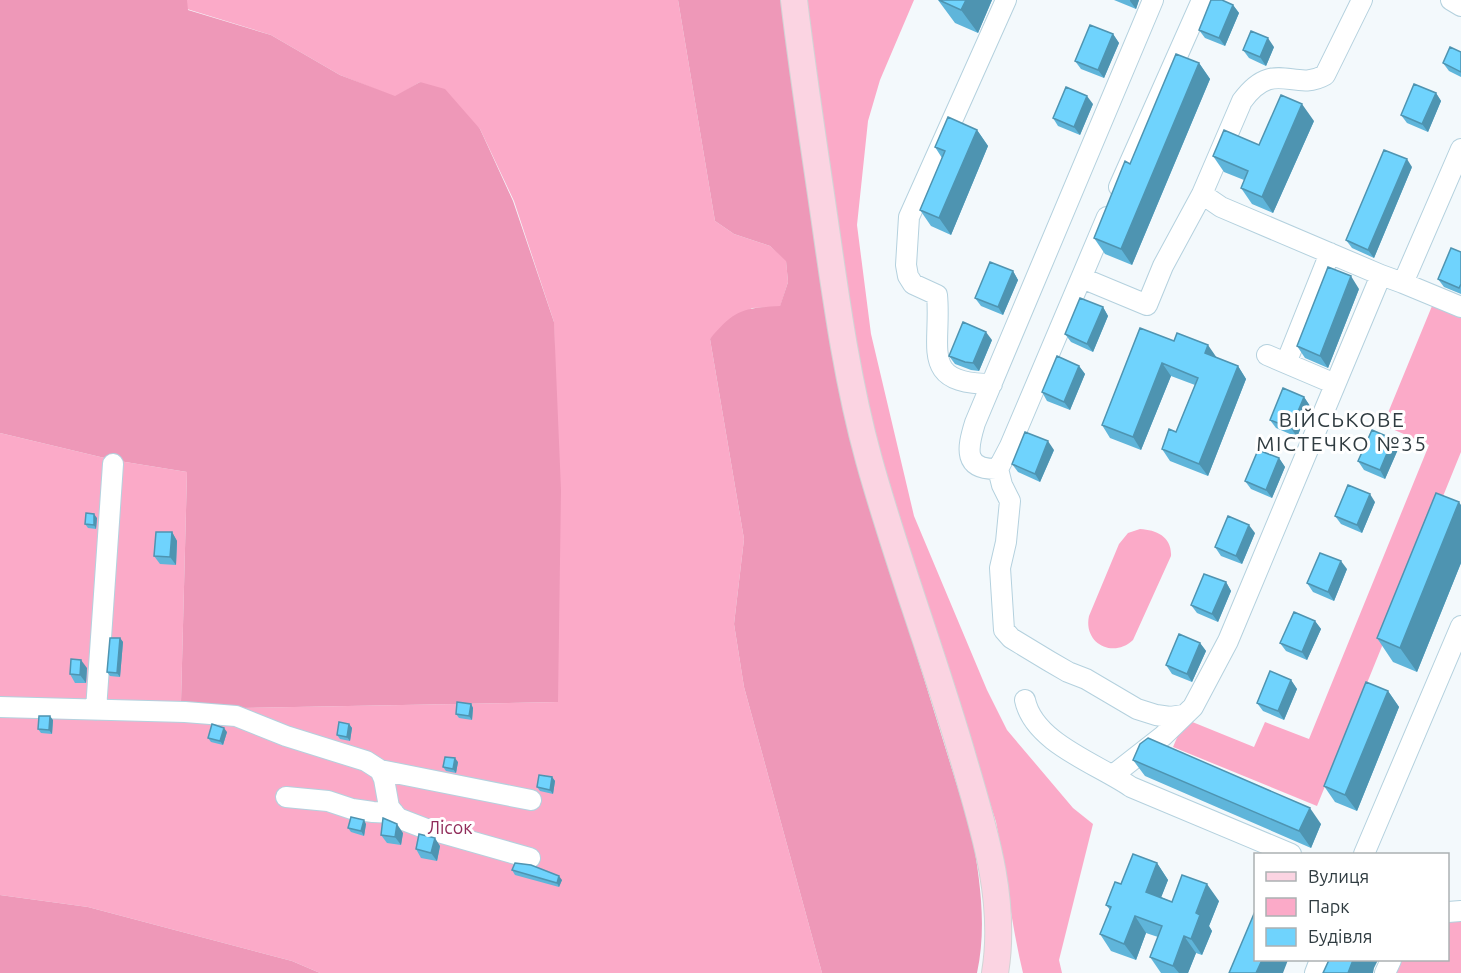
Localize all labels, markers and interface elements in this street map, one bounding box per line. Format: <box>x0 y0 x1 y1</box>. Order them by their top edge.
district label: ВІЙСЬКОВЕ МІСТЕЧКО №35 <box>1256 407 1428 455</box>
park label: Лісок <box>428 817 472 837</box>
legend <box>1254 853 1449 961</box>
text: Вулиця <box>1308 866 1369 886</box>
text: Парк <box>1308 896 1349 916</box>
text: Будівля <box>1308 926 1373 946</box>

